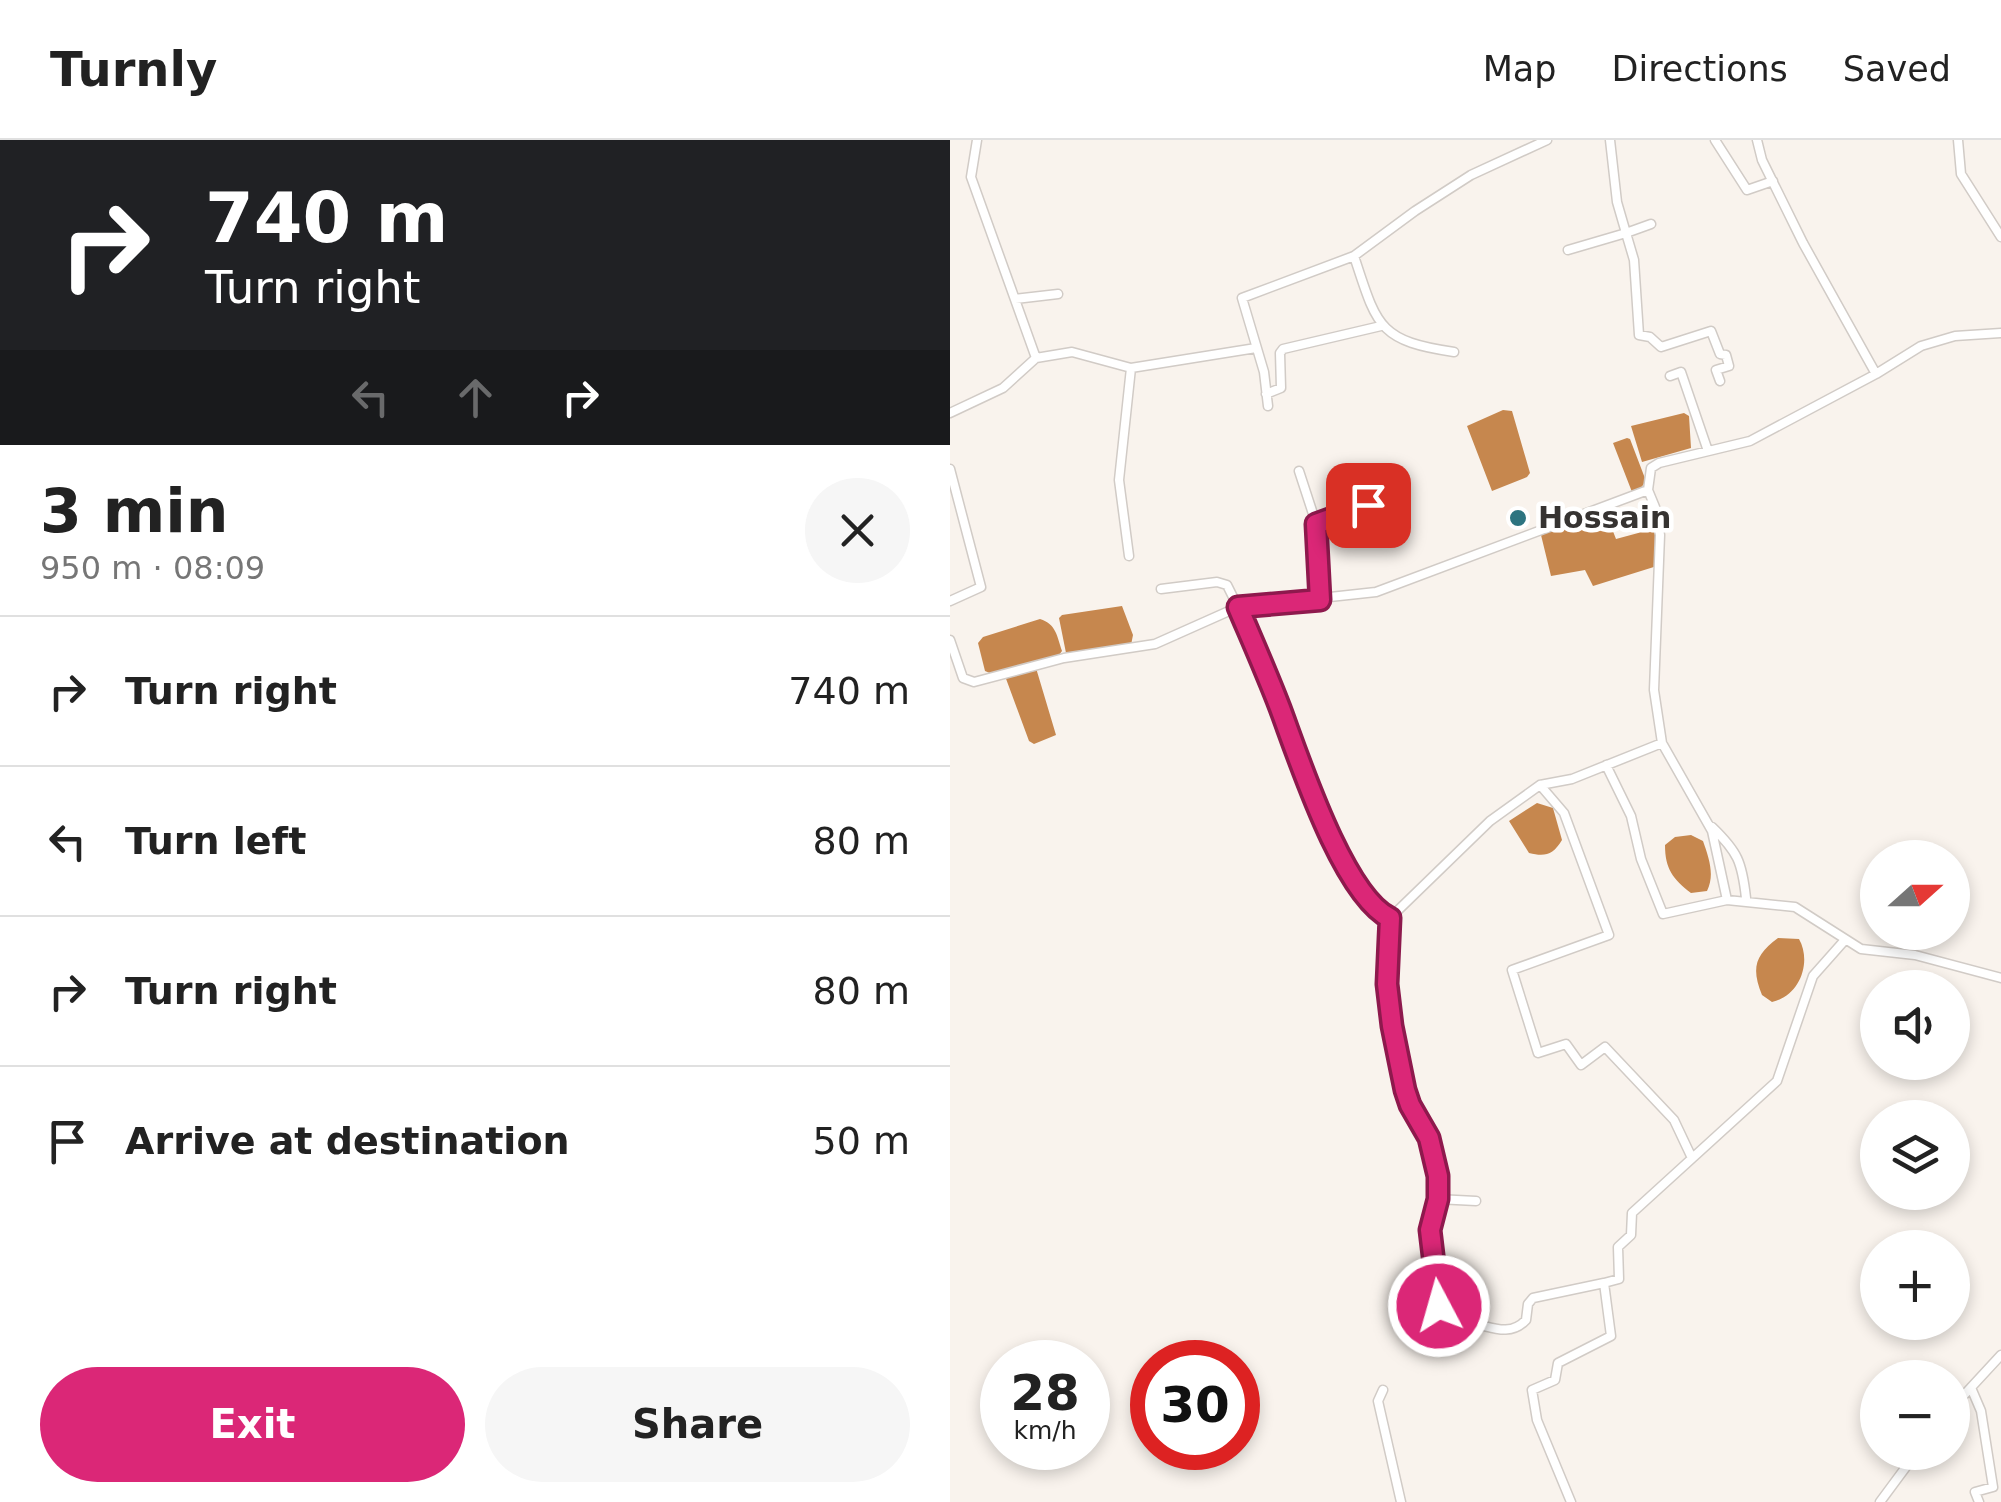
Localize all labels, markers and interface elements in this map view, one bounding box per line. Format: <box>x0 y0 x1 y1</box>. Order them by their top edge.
text: Turnly <box>50 41 217 97</box>
text: Map <box>1483 49 1557 89</box>
text: Directions <box>1612 49 1788 89</box>
text: Saved <box>1843 49 1951 89</box>
text: 740 m <box>205 177 448 259</box>
icon: right <box>40 180 170 310</box>
text: Turn right <box>205 261 420 314</box>
icon: left <box>343 370 398 425</box>
icon: ahead <box>448 370 503 425</box>
icon: right <box>553 370 608 425</box>
pin <box>1326 463 1411 548</box>
text: 3 min <box>40 476 228 546</box>
button: close <box>805 478 910 583</box>
icon: arrive <box>1341 478 1396 533</box>
place label: Hossain <box>1538 500 1671 535</box>
marker: Hossain <box>1507 507 1529 529</box>
text: 950 m · 08:09 <box>40 549 265 587</box>
icon: right <box>40 664 95 719</box>
text: Turn right <box>125 669 337 713</box>
text: 740 m <box>788 669 910 713</box>
icon: left <box>40 814 95 869</box>
text: Turn left <box>125 819 306 863</box>
text: 80 m <box>813 819 910 863</box>
north arrow <box>1860 840 1970 950</box>
map controls <box>1860 840 1970 1470</box>
icon: right <box>40 964 95 1019</box>
text: Turn right <box>125 969 337 1013</box>
text: 80 m <box>813 969 910 1013</box>
button: sound <box>1860 970 1970 1080</box>
button: layers <box>1860 1100 1970 1210</box>
icon: arrive <box>40 1114 95 1169</box>
text: Arrive at destination <box>125 1119 570 1163</box>
text: 50 m <box>813 1119 910 1163</box>
button: + <box>1860 1230 1970 1340</box>
position arrow <box>1387 1254 1491 1358</box>
speed limit sign: 30 <box>1130 1340 1260 1470</box>
button: − <box>1860 1360 1970 1470</box>
text: 28 <box>1010 1364 1080 1422</box>
button: Exit <box>40 1367 465 1482</box>
button: Share <box>485 1367 910 1482</box>
text: km/h <box>1013 1416 1077 1445</box>

